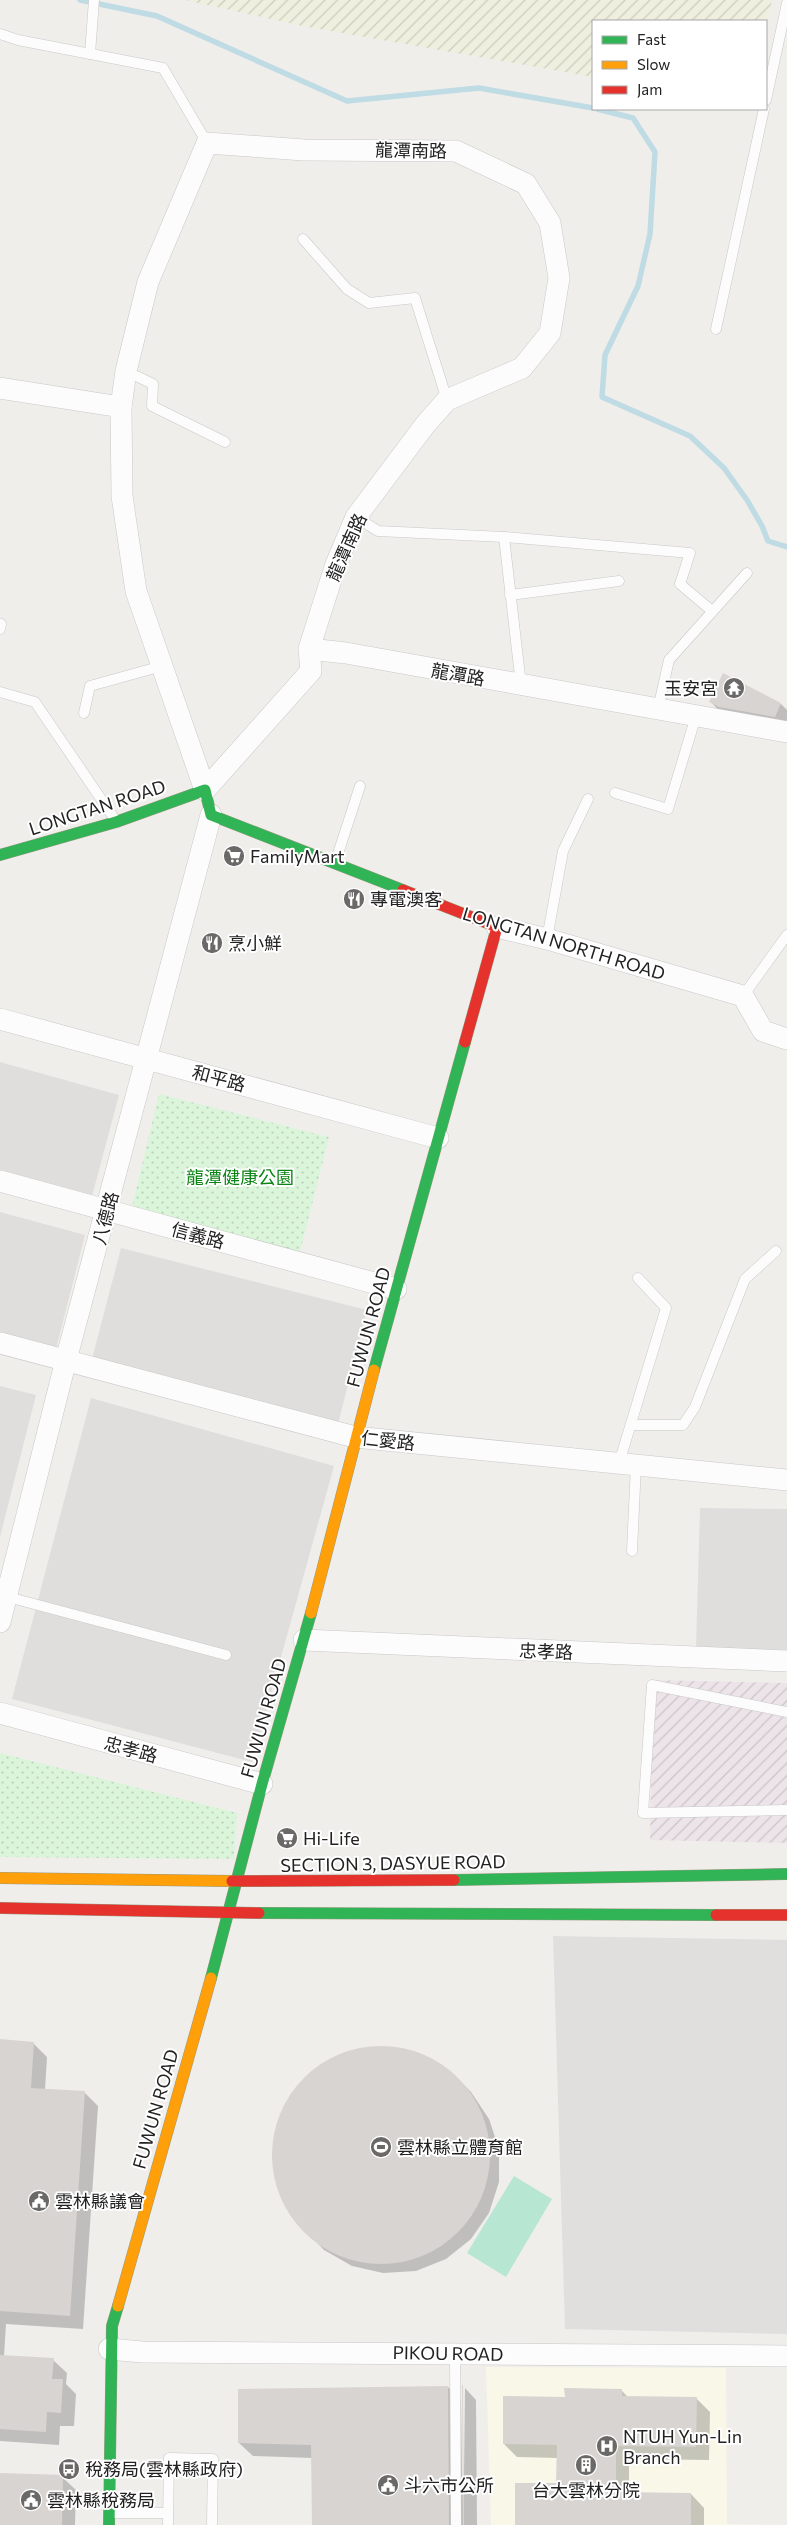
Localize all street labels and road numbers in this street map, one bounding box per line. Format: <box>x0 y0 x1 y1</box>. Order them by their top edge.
street label: 龍潭南路 <box>375 138 447 162</box>
street label: 龍潭南路 <box>321 510 371 584</box>
street label: 龍潭路 <box>430 658 486 690</box>
street label: LONGTAN ROAD <box>26 775 168 839</box>
street label: LONGTAN NORTH ROAD <box>460 902 668 984</box>
street label: 和平路 <box>190 1060 248 1096</box>
street label: 八德路 <box>87 1189 123 1247</box>
street label: 信義路 <box>169 1217 227 1253</box>
street label: FUWUN ROAD <box>341 1264 395 1390</box>
street label: 仁愛路 <box>360 1426 416 1454</box>
street label: 忠孝路 <box>519 1639 573 1663</box>
street label: FUWUN ROAD <box>235 1656 291 1780</box>
street label: 忠孝路 <box>102 1731 160 1767</box>
street label: SECTION 3, DASYUE ROAD <box>280 1850 506 1876</box>
street label: FUWUN ROAD <box>127 2047 183 2171</box>
street label: PIKOU ROAD <box>392 2341 504 2365</box>

